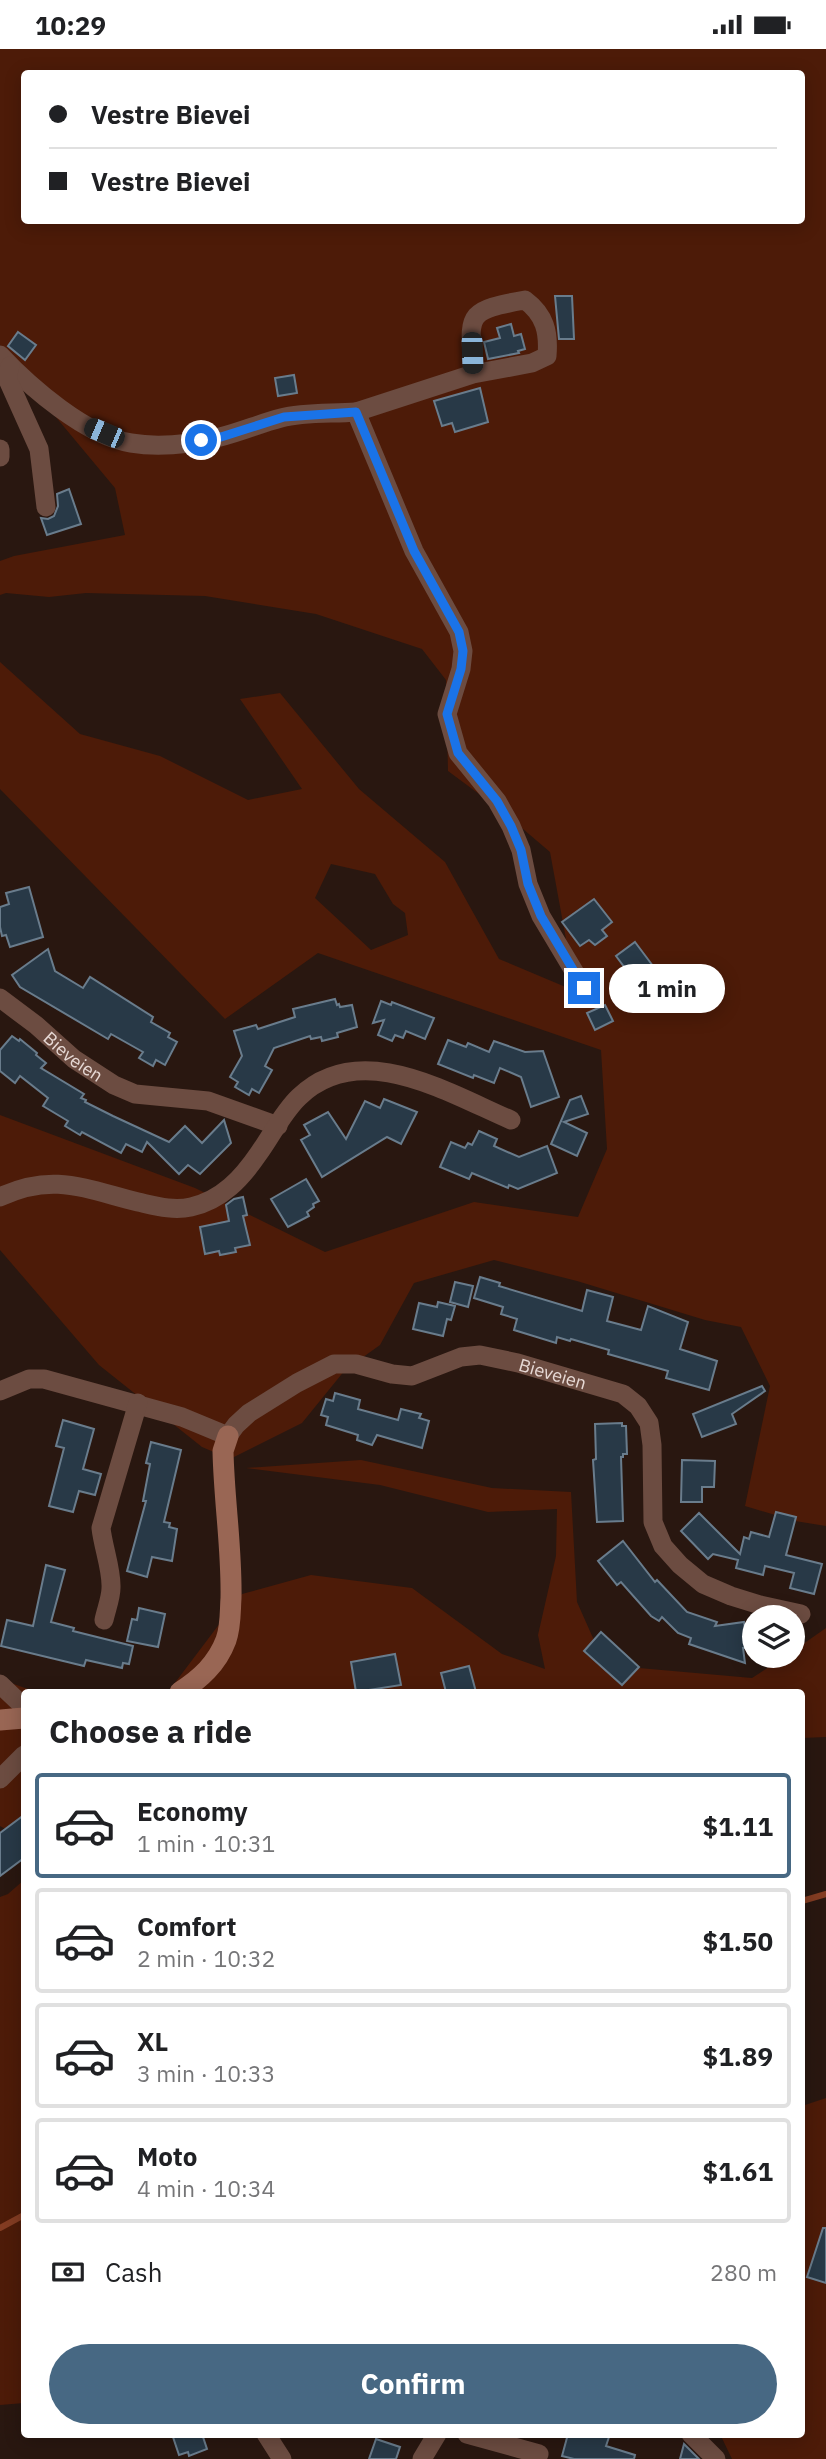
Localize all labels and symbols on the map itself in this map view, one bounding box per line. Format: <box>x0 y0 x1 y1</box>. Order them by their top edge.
car <box>461 332 484 374</box>
car <box>81 415 128 451</box>
route start <box>185 424 217 456</box>
callout: 1 min <box>608 963 724 1013</box>
route end <box>568 972 600 1004</box>
street label: Bieveien <box>39 1026 108 1086</box>
street label: Bieveien <box>516 1352 589 1394</box>

